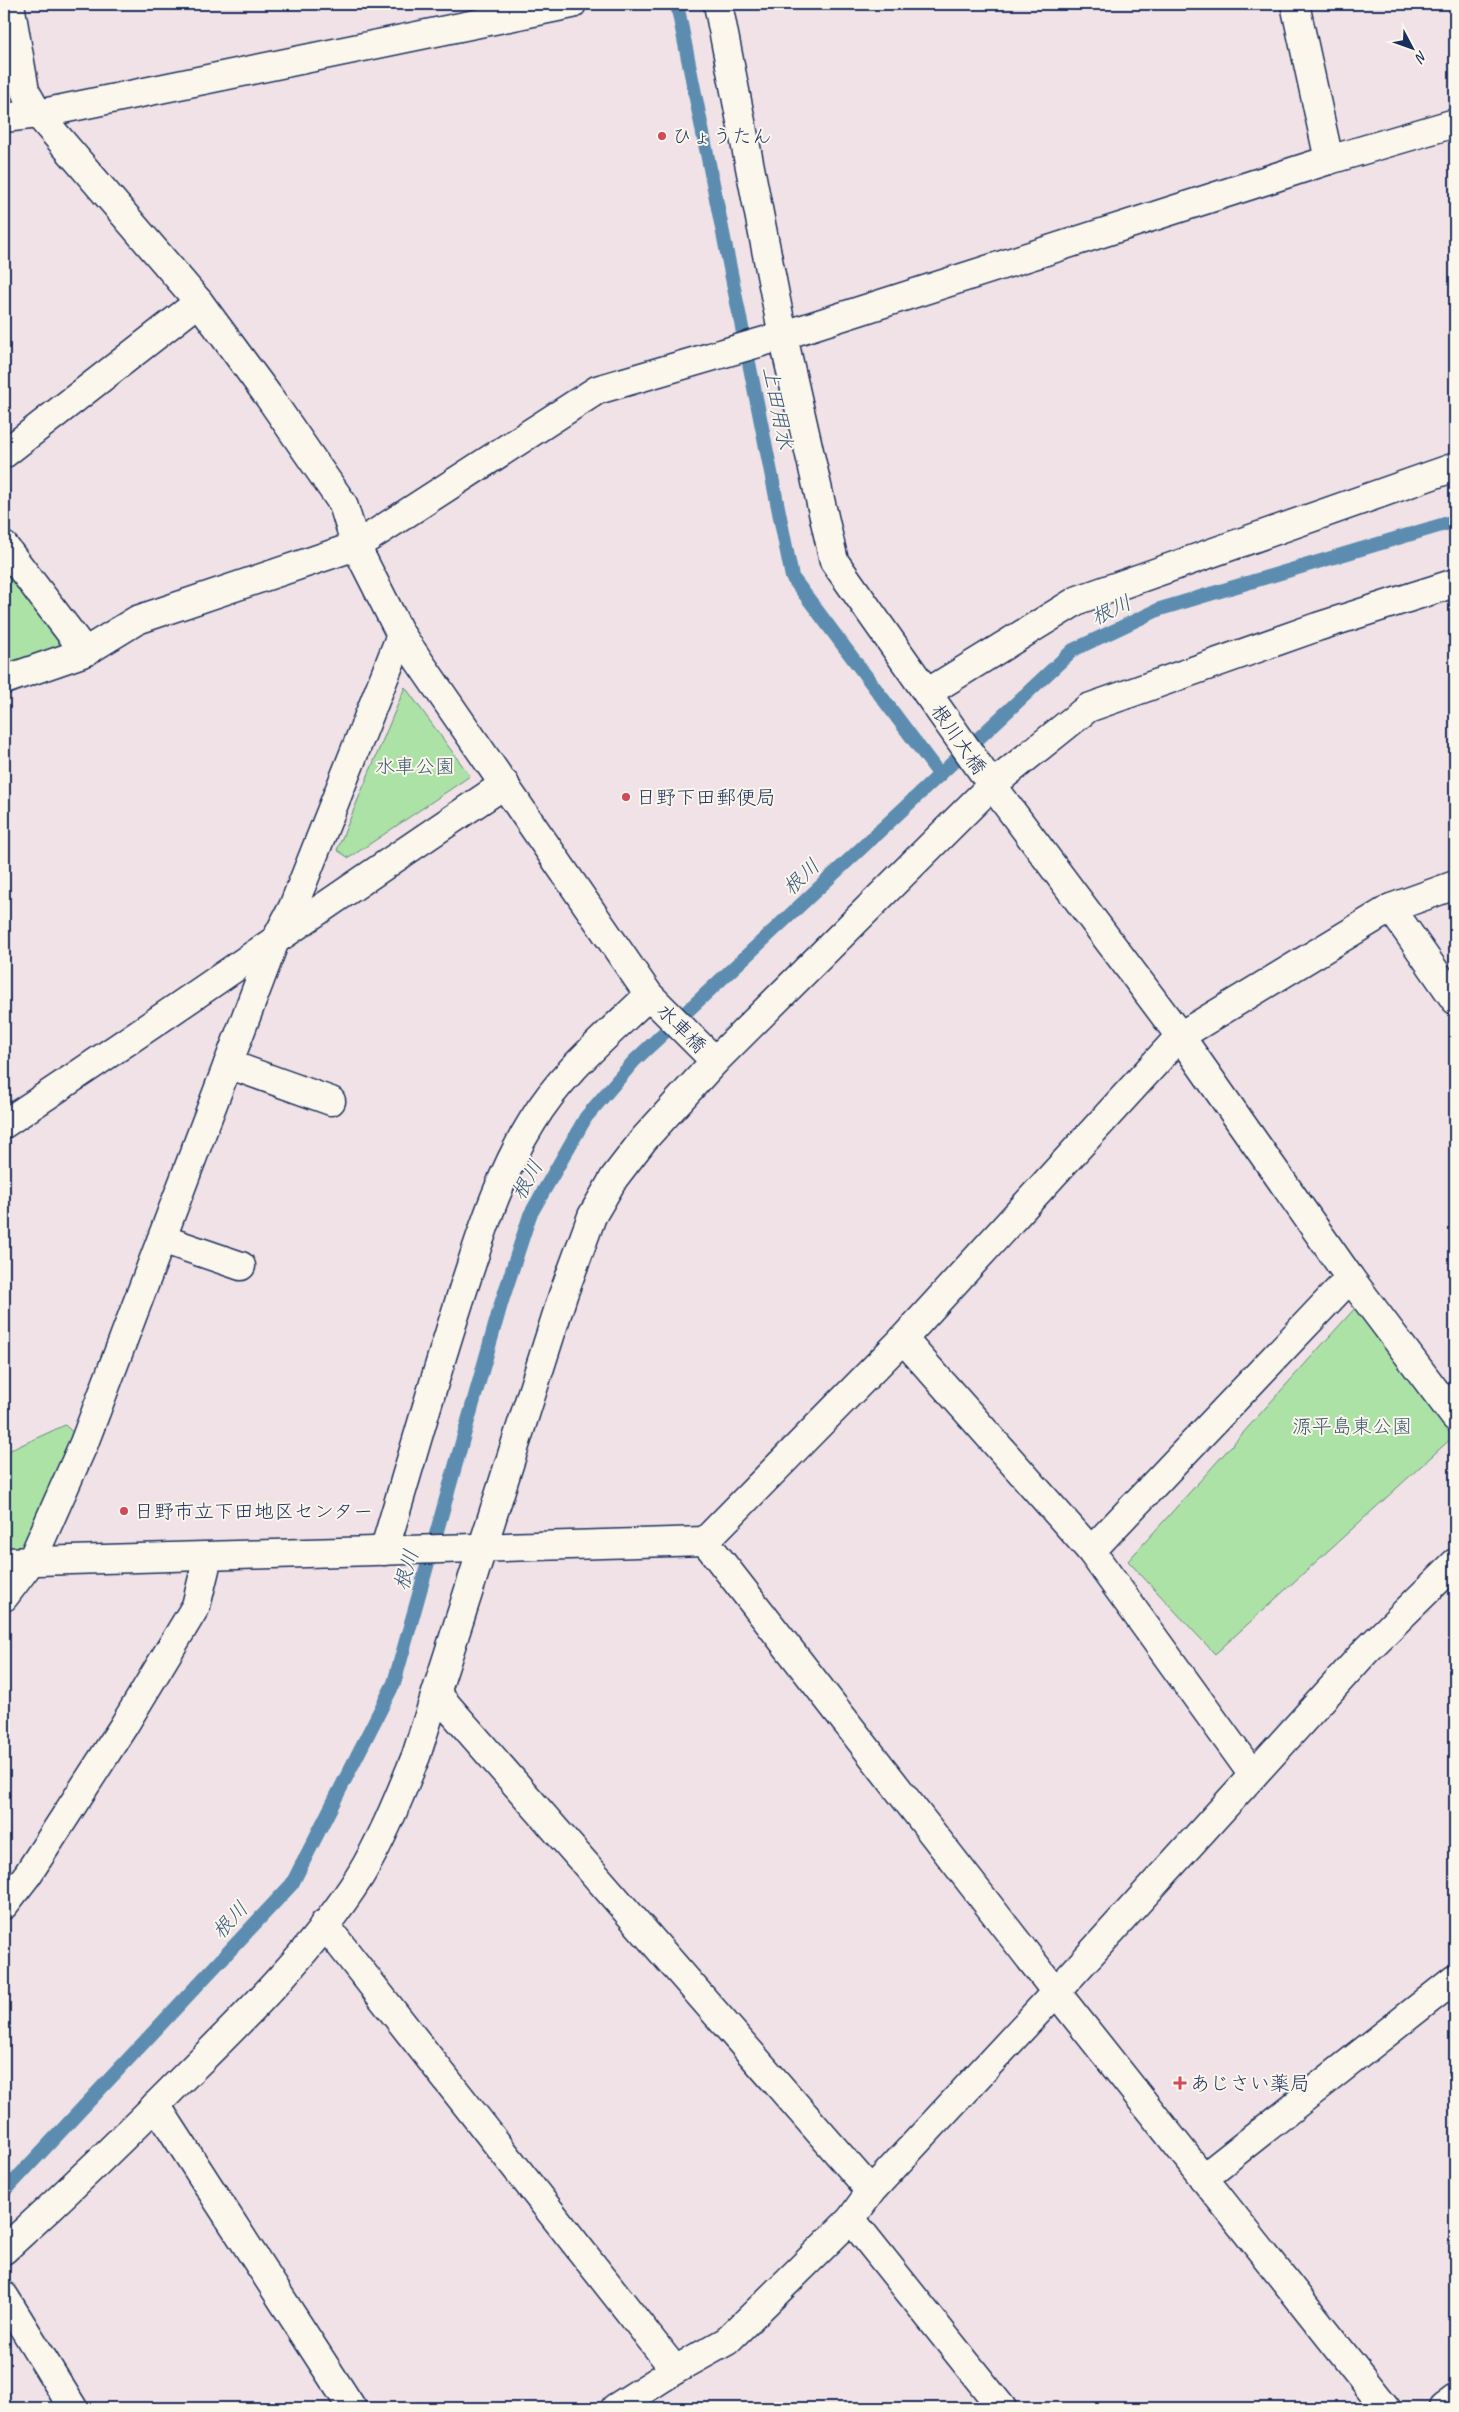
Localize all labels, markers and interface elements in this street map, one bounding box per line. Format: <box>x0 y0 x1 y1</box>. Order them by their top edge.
north arrow <box>1386 22 1436 72</box>
text: N <box>1411 47 1431 67</box>
place label: ひょうたん <box>672 124 772 149</box>
marker: ひょうたん <box>656 130 668 142</box>
water label: 上田用水 <box>757 364 799 452</box>
water label: 根川 <box>1086 589 1136 631</box>
street label: 根川大橋 <box>925 699 992 779</box>
park label: 水車公園 <box>375 754 455 779</box>
place label: 日野下田郵便局 <box>636 785 776 810</box>
marker: 日野下田郵便局 <box>620 791 632 803</box>
water label: 根川 <box>777 853 825 901</box>
street label: 水車橋 <box>652 998 712 1058</box>
water label: 根川 <box>505 1155 549 1205</box>
park label: 源平島東公園 <box>1292 1414 1412 1439</box>
place label: 日野市立下田地区センター <box>134 1499 373 1524</box>
marker: 日野市立下田地区センター <box>118 1505 130 1517</box>
water label: 根川 <box>388 1546 424 1594</box>
water label: 根川 <box>206 1896 254 1944</box>
place label: あじさい薬局 <box>1190 2071 1310 2096</box>
marker: あじさい薬局 <box>1174 2077 1186 2089</box>

